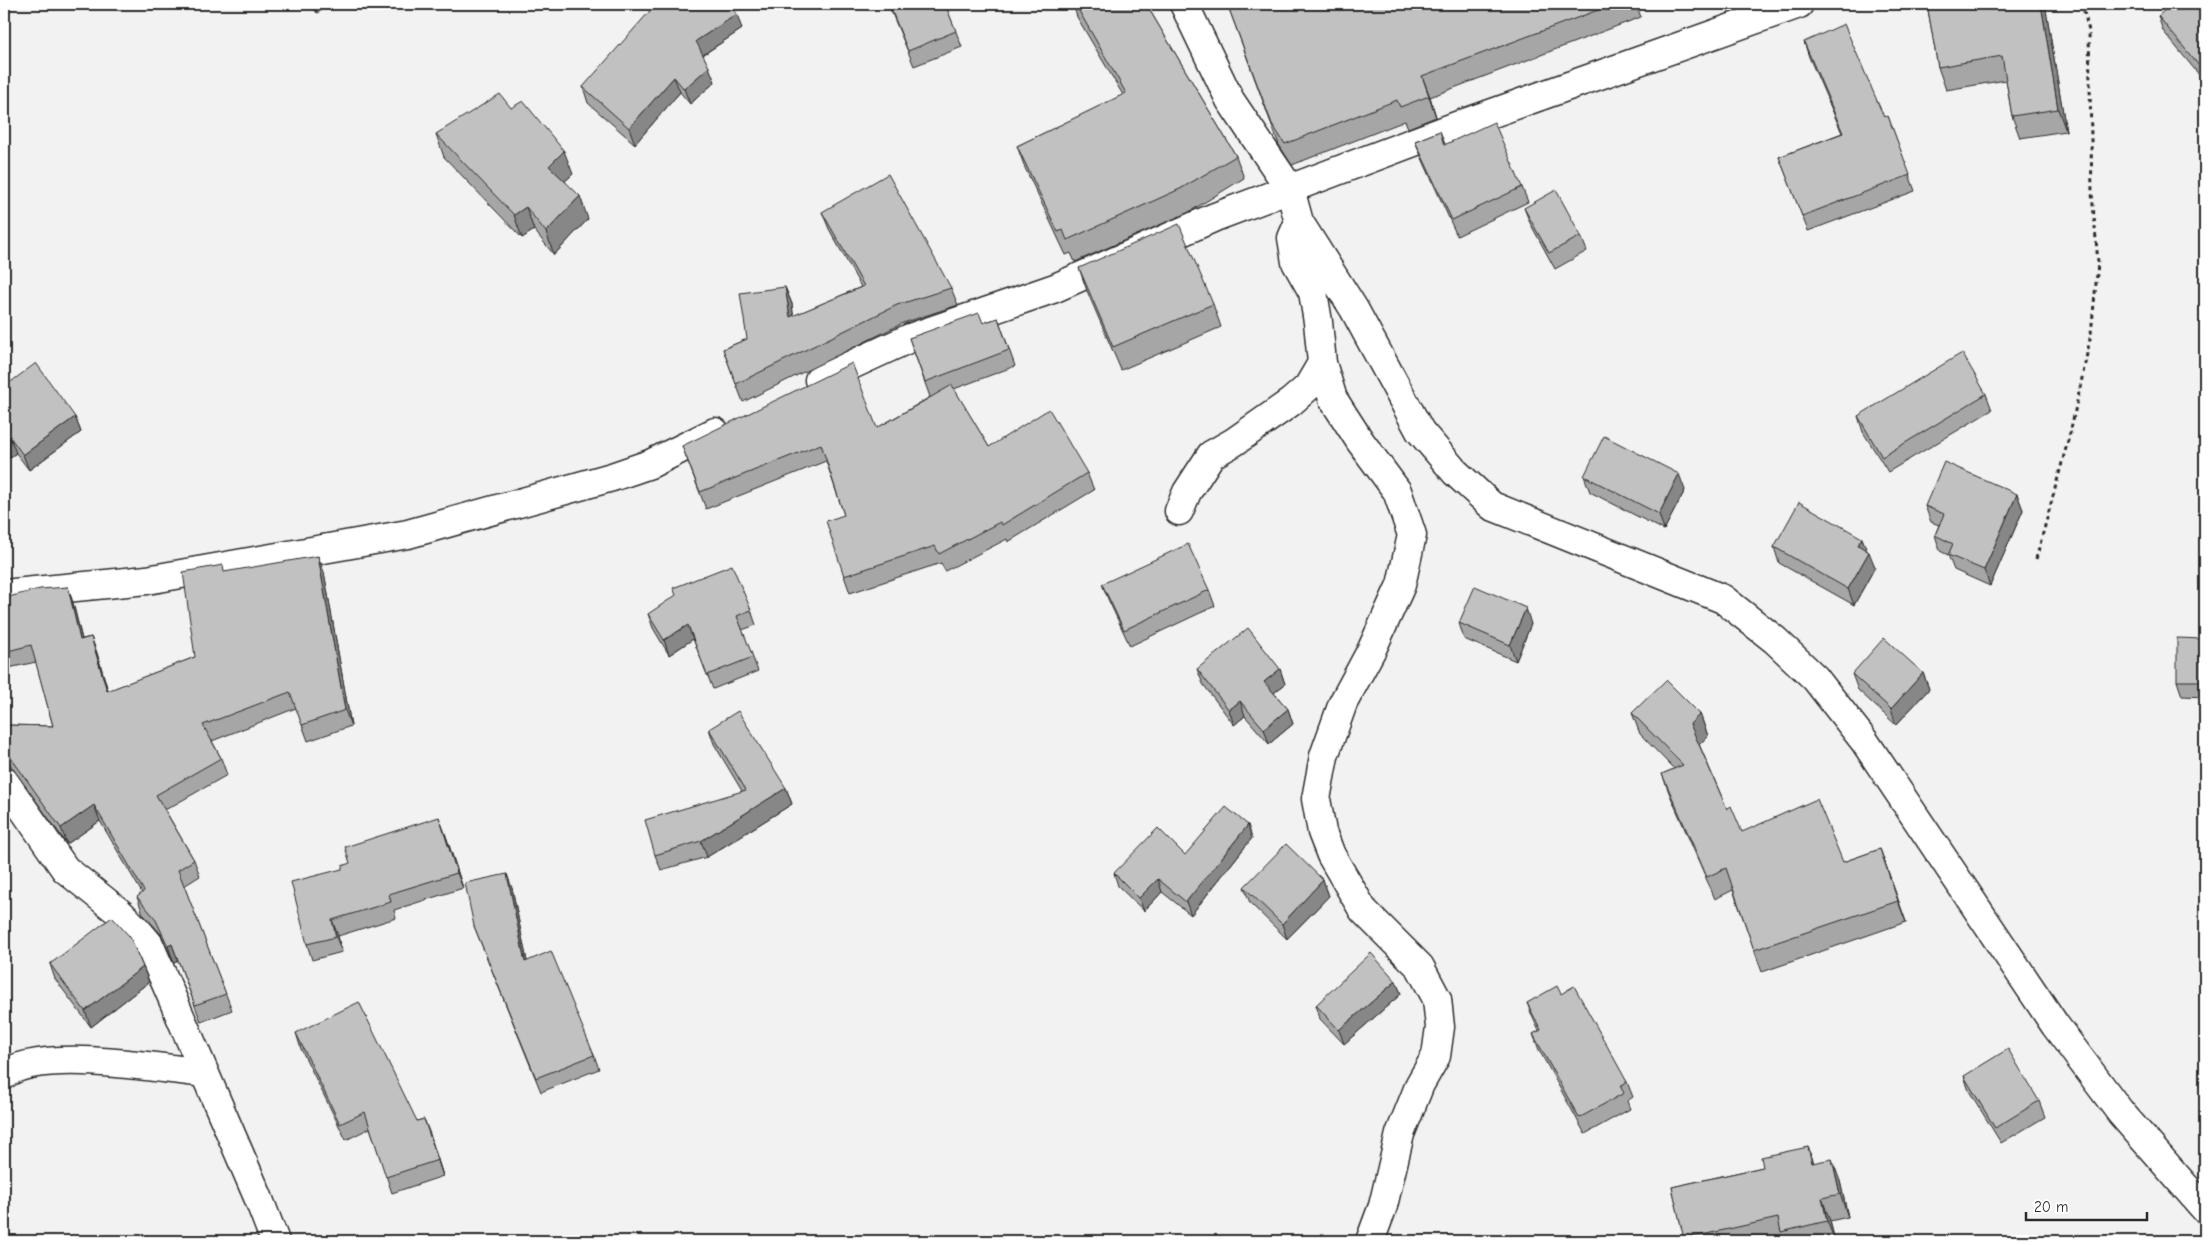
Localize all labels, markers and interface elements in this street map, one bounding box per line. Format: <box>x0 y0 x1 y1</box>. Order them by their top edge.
scale bar <box>2026 1190 2148 1222</box>
text: 20 m <box>2034 1198 2068 1216</box>

